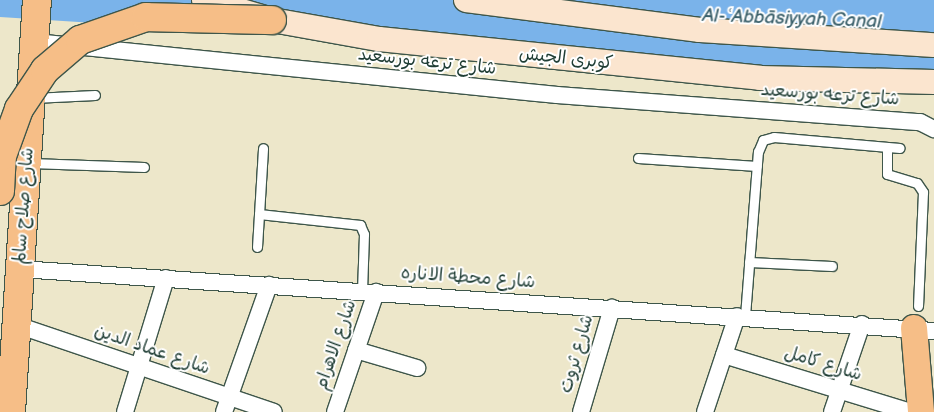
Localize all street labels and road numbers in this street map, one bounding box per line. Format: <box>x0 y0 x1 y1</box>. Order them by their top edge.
street label: كوبرى الجيش <box>518 43 614 75</box>
street label: شارع ترعه بورسعيد <box>357 44 497 80</box>
street label: شارع ترعه بورسعيد <box>760 79 900 111</box>
street label: شارع صلاح سالم <box>9 147 39 265</box>
street label: شارع محطة الاناره <box>400 263 536 293</box>
street label: شارع الاهرام <box>311 297 361 393</box>
street label: شارع ثروت <box>556 312 598 396</box>
street label: شارع عماد الدين <box>91 320 213 380</box>
street label: شارع كامل <box>782 342 864 386</box>

